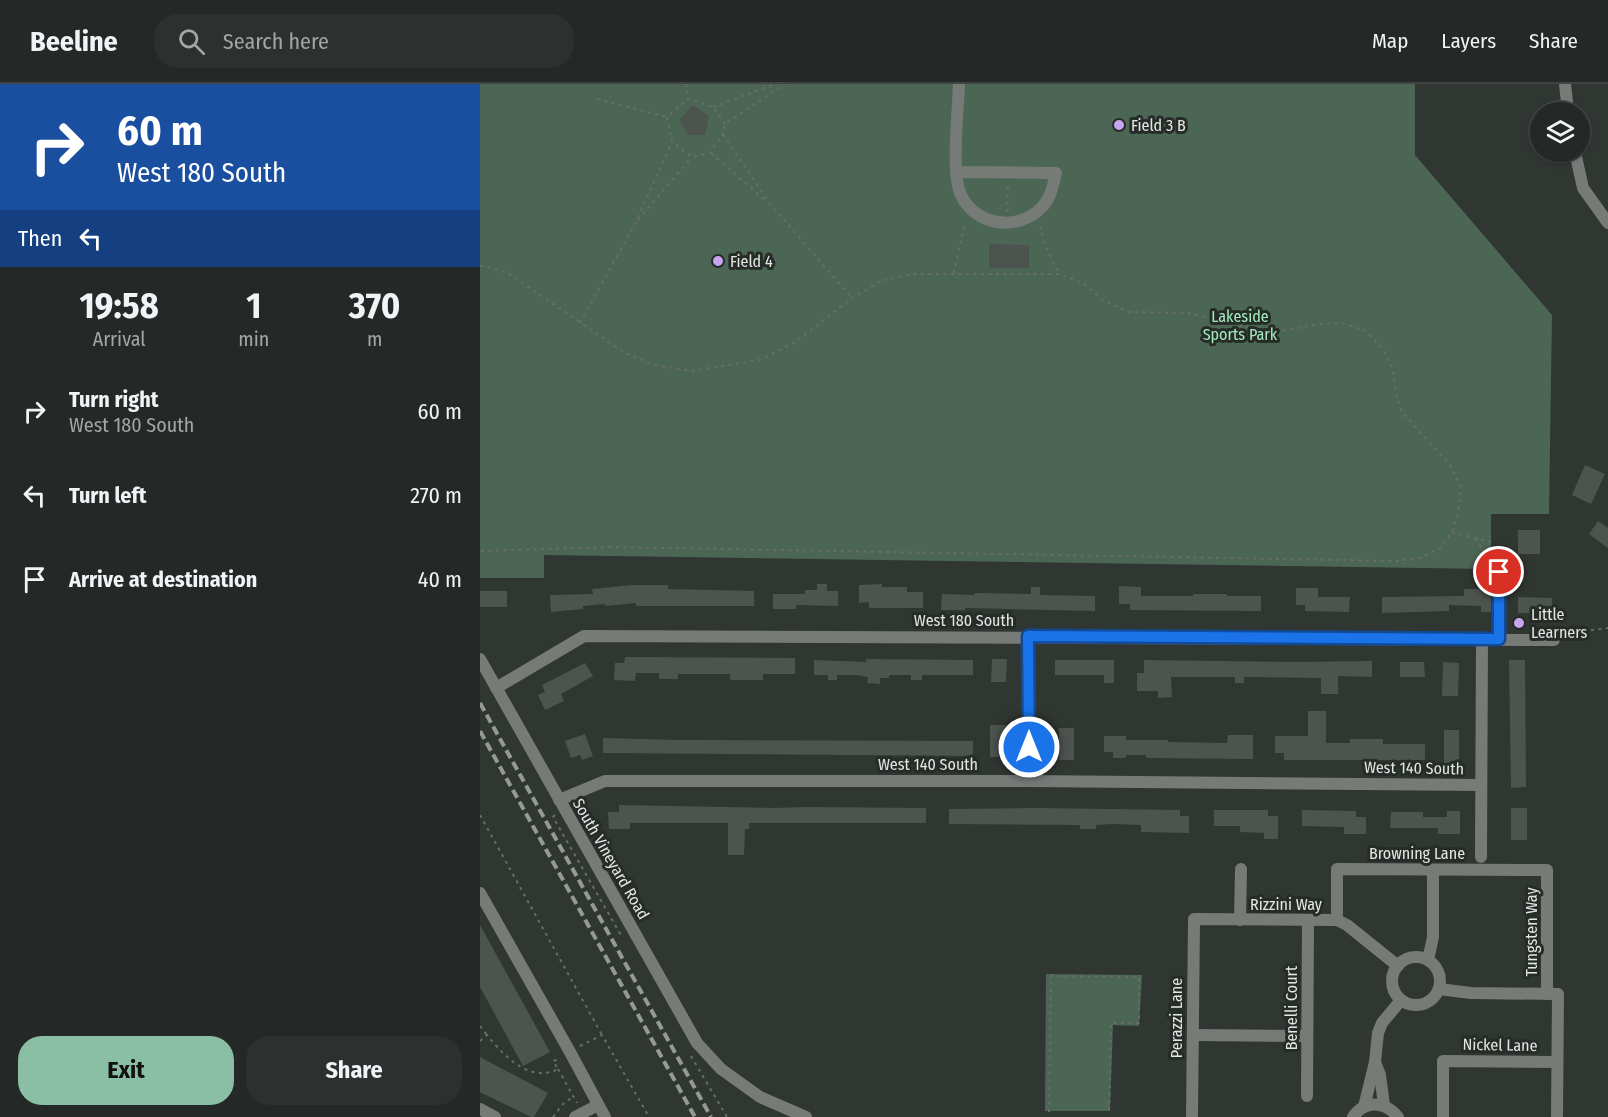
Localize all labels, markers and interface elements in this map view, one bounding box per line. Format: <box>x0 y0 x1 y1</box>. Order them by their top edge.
search box <box>154 14 574 68</box>
text: Beeline <box>30 25 118 58</box>
icon: search <box>175 25 208 58</box>
text: Search here <box>223 28 329 55</box>
text: Map <box>1372 28 1408 54</box>
text: Layers <box>1441 28 1496 54</box>
text: Share <box>1529 28 1578 54</box>
map controls <box>1530 102 1590 162</box>
button: layers <box>1530 102 1590 162</box>
text: 60 m <box>117 106 203 156</box>
icon: right <box>18 108 96 186</box>
place label: Field 3 B <box>1131 116 1186 135</box>
marker: Field 3 B <box>1112 118 1126 132</box>
text: West 180 South <box>117 157 286 189</box>
icon: left <box>74 222 107 255</box>
text: Then <box>18 225 62 252</box>
place label: Field 4 <box>730 252 773 271</box>
marker: Field 4 <box>711 254 725 268</box>
text: 19:58 <box>80 284 159 328</box>
text: 1 <box>246 284 261 328</box>
text: 370 <box>349 284 400 328</box>
park label: Lakeside Sports Park <box>1203 307 1278 344</box>
text: Arrival <box>93 327 146 351</box>
text: min <box>238 327 269 351</box>
text: m <box>367 327 382 351</box>
text: Turn right <box>69 386 158 413</box>
icon: right <box>18 395 51 428</box>
text: 60 m <box>418 398 462 425</box>
text: West 180 South <box>69 413 194 437</box>
icon: left <box>18 479 51 512</box>
text: Turn left <box>69 482 147 509</box>
text: 270 m <box>410 482 462 509</box>
pin <box>1473 546 1524 597</box>
icon: arrive <box>1482 555 1515 588</box>
icon: arrive <box>18 563 51 596</box>
text: Arrive at destination <box>69 566 257 593</box>
text: 40 m <box>418 566 462 593</box>
place label: Little Learners <box>1531 605 1588 642</box>
street label: West 180 South <box>914 611 1014 630</box>
marker: Little Learners <box>1512 616 1526 630</box>
position arrow <box>997 715 1061 779</box>
street label: West 140 South <box>878 755 978 774</box>
street label: West 140 South <box>1364 758 1464 778</box>
street label: South Vineyard Road <box>569 795 653 923</box>
street label: Browning Lane <box>1369 844 1465 863</box>
street label: Tungsten Way <box>1522 887 1541 977</box>
street label: Rizzini Way <box>1250 895 1323 914</box>
street label: Benelli Court <box>1282 965 1301 1050</box>
street label: Perazzi Lane <box>1167 978 1186 1058</box>
street label: Nickel Lane <box>1462 1035 1538 1055</box>
button: Exit <box>18 1036 234 1105</box>
button: Share <box>246 1036 462 1105</box>

